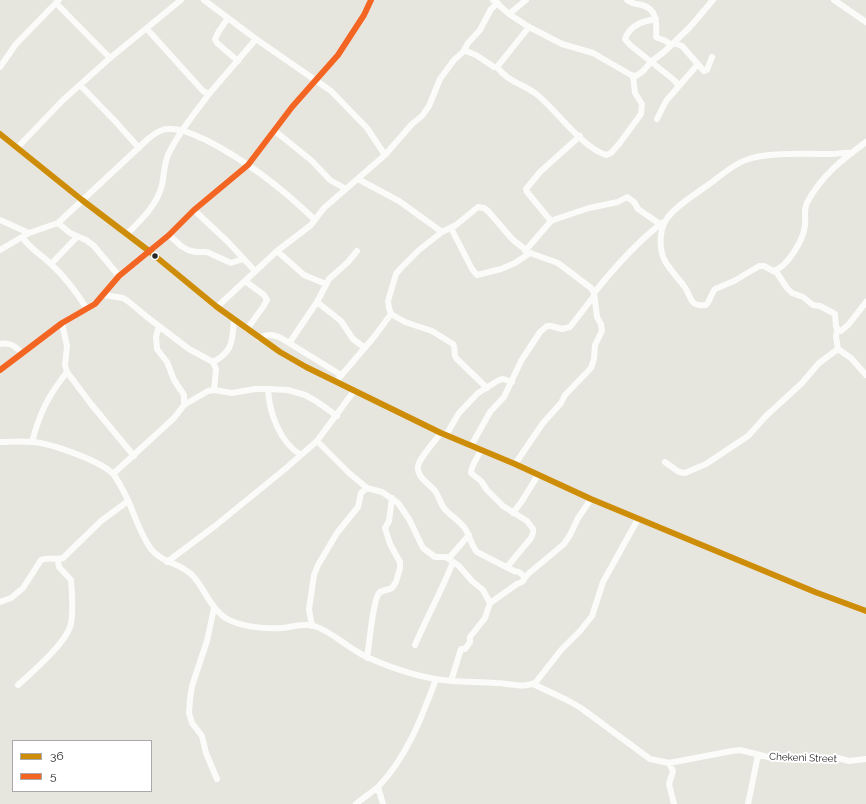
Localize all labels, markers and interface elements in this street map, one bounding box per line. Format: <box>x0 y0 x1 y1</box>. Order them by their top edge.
unlabelled marker <box>150 251 160 261</box>
legend <box>12 740 152 792</box>
text: 36 <box>50 749 64 763</box>
street label: Chekeni Street <box>769 751 837 765</box>
text: 5 <box>50 769 57 783</box>

